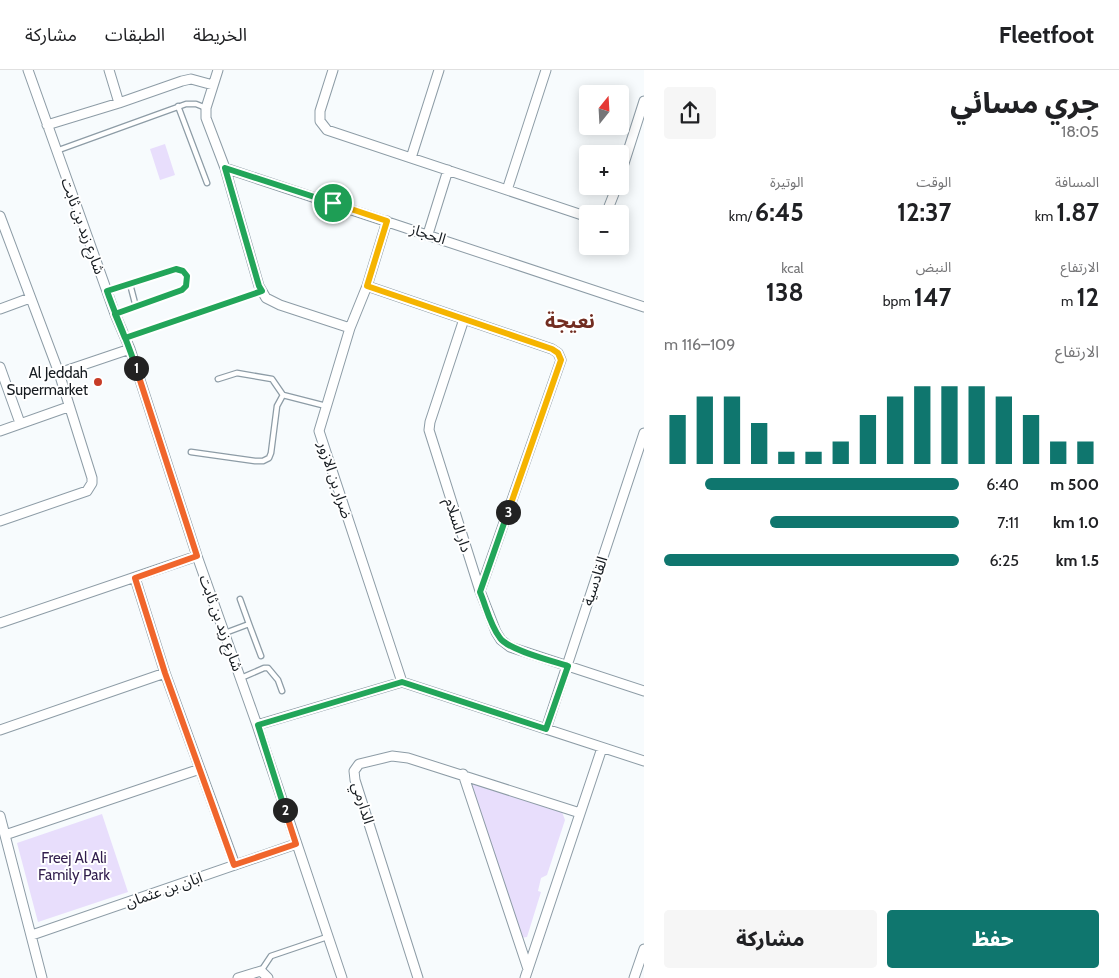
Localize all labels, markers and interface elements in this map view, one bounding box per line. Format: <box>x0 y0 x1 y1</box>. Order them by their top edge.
text: Fleetfoot <box>999 20 1094 49</box>
text: مشاركة <box>25 24 77 46</box>
text: الطبقات <box>105 24 165 46</box>
text: الخريطة <box>193 24 247 46</box>
north arrow <box>579 85 629 135</box>
map controls <box>579 85 629 255</box>
text: جري مسائي <box>950 86 1099 120</box>
button: share <box>664 87 716 139</box>
text: 18:05 <box>1061 122 1099 141</box>
button: + <box>579 145 629 195</box>
text: الوتيرة <box>770 173 804 191</box>
text: الوقت <box>916 173 951 191</box>
text: المسافة <box>1055 173 1099 191</box>
street label: شارع زيد بن ثابت <box>54 175 109 278</box>
pin <box>312 182 354 224</box>
icon: arrive <box>319 189 347 217</box>
text: 6:45 <box>755 197 804 227</box>
text: 12:37 <box>897 197 951 227</box>
text: 1.87 <box>1056 197 1099 227</box>
button: − <box>579 205 629 255</box>
text: /km <box>729 207 755 225</box>
text: km <box>1035 207 1056 225</box>
street label: الحجاز <box>407 219 448 248</box>
text: النبض <box>916 258 951 276</box>
text: الارتفاع <box>1061 258 1099 276</box>
text: kcal <box>781 259 804 277</box>
text: 138 <box>766 277 804 307</box>
text: 147 <box>914 282 951 312</box>
text: 12 <box>1077 282 1099 312</box>
text: bpm <box>883 292 914 310</box>
text: m <box>1061 292 1077 310</box>
district label: نعيجة <box>545 309 595 333</box>
text: 109–116 m <box>664 335 735 354</box>
text: الارتفاع <box>1055 342 1099 361</box>
pin: 1 <box>124 356 148 380</box>
text: 1 <box>134 359 139 377</box>
place label: Al Jeddah Supermarket <box>6 364 88 399</box>
marker: Al Jeddah Supermarket <box>92 376 104 388</box>
street label: ضرار بن الازور <box>314 438 356 521</box>
text: 6:40 <box>986 475 1019 494</box>
text: 500 m <box>1050 475 1099 494</box>
street label: دار السلام <box>439 496 475 555</box>
pin: 3 <box>496 500 520 524</box>
text: 3 <box>505 503 512 521</box>
text: 7:11 <box>997 513 1019 532</box>
text: 1.0 km <box>1053 513 1099 532</box>
text: 6:25 <box>990 551 1019 570</box>
text: 1.5 km <box>1056 551 1099 570</box>
street label: القادسية <box>579 554 611 608</box>
street label: شارع زيد بن ثابت <box>192 572 247 675</box>
street label: الدارمي <box>346 780 378 827</box>
pin: 2 <box>272 798 298 822</box>
text: 2 <box>282 801 289 819</box>
park label: Freej Al Ali Family Park <box>38 849 110 884</box>
street label: ابان بن عثمان <box>123 868 205 912</box>
button: مشاركة <box>664 910 877 968</box>
button: حفظ <box>887 910 1099 968</box>

